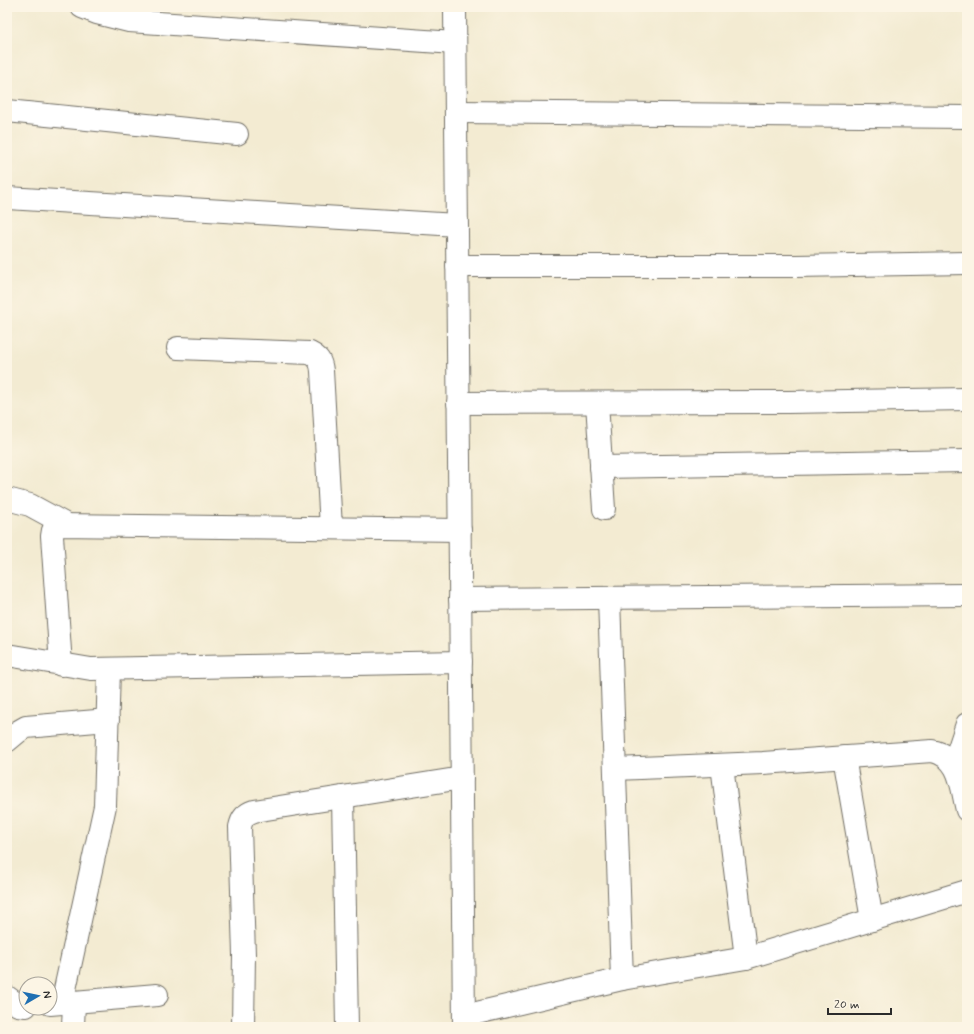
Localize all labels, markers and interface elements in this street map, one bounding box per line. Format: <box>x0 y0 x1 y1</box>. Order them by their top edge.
north arrow <box>18 976 58 1016</box>
text: N <box>39 990 54 999</box>
scale bar <box>828 990 891 1016</box>
text: 20 m <box>834 997 860 1013</box>

